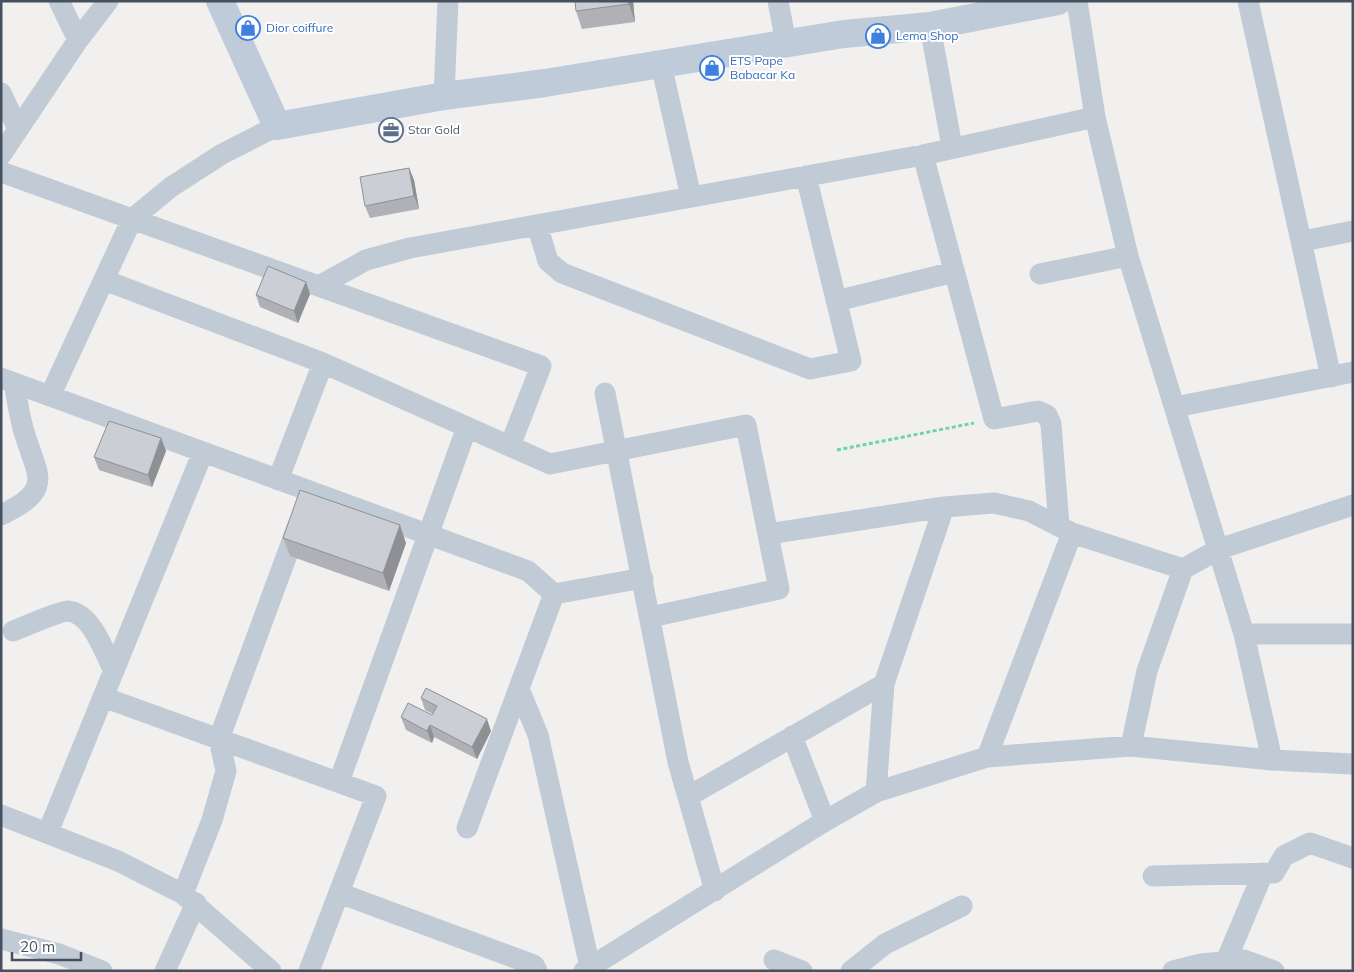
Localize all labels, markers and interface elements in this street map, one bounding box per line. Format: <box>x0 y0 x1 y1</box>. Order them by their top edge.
shop icon: Dior coiffure <box>235 15 261 41</box>
place label: Dior coiffure <box>266 20 333 35</box>
shop icon: Lema Shop <box>865 23 891 49</box>
place label: Lema Shop <box>896 28 958 43</box>
place label: ETS Pape Babacar Ka <box>730 53 795 82</box>
shop icon: ETS Pape Babacar Ka <box>699 55 725 81</box>
office icon: Star Gold <box>378 117 404 143</box>
place label: Star Gold <box>408 122 460 137</box>
scale bar <box>12 930 81 962</box>
text: 20 m <box>20 937 55 956</box>

